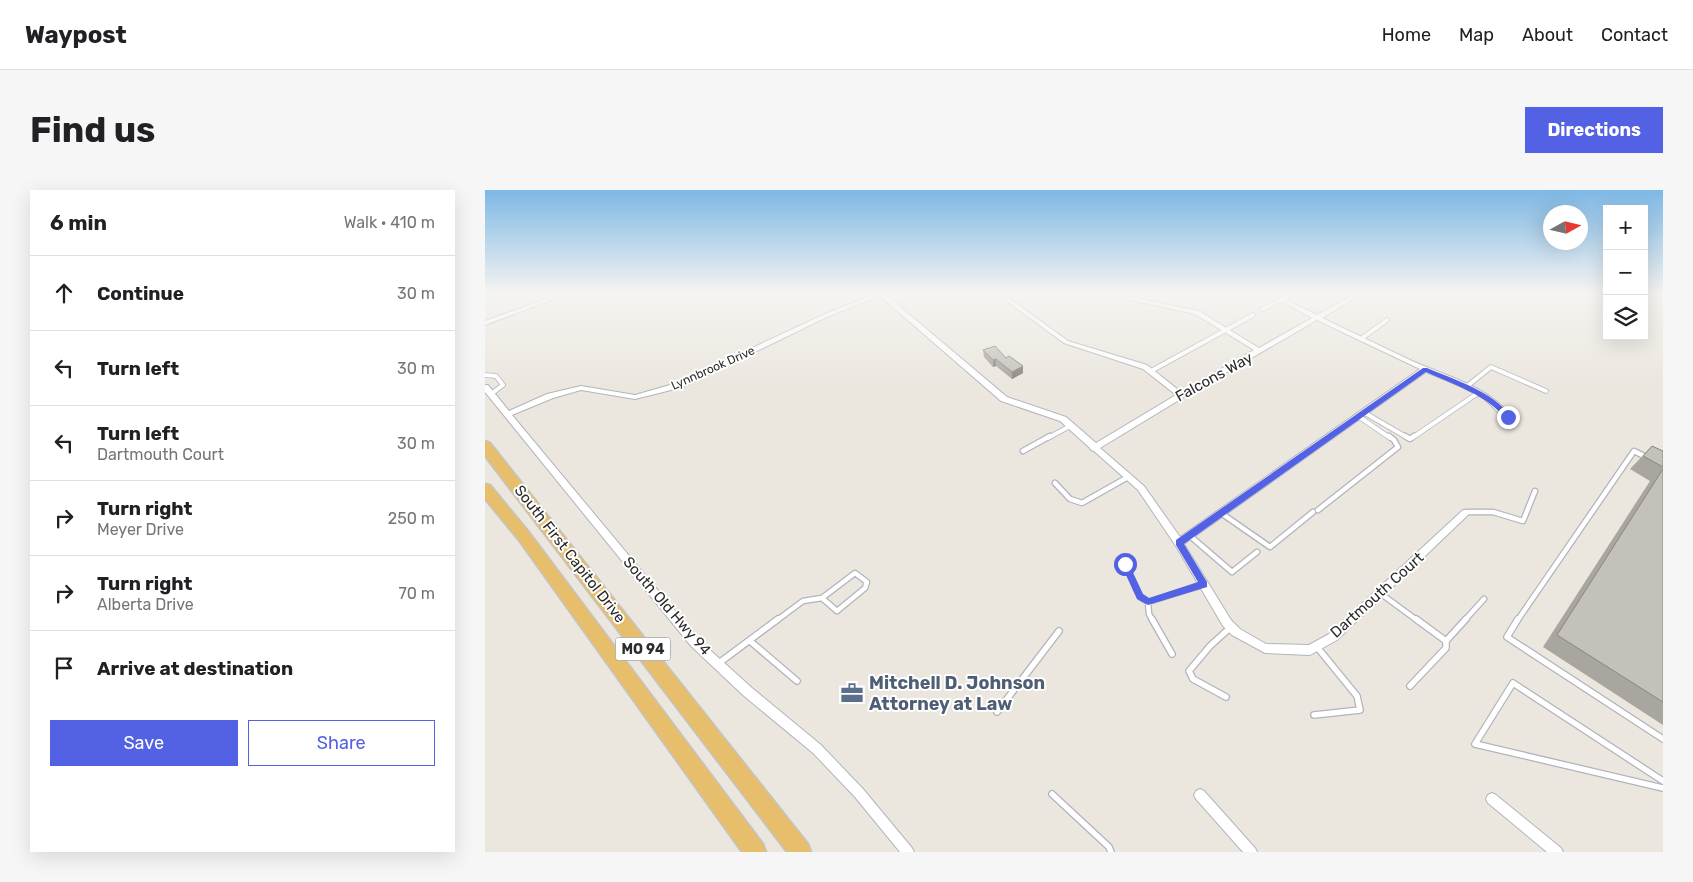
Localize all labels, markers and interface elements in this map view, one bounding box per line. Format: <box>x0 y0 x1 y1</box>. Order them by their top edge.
text: Waypost <box>25 21 127 49</box>
text: Home <box>1382 24 1431 46</box>
text: Map <box>1459 24 1494 46</box>
text: About <box>1522 24 1573 46</box>
text: Contact <box>1601 24 1668 46</box>
button: Directions <box>1525 107 1663 153</box>
text: Find us <box>30 109 155 151</box>
north arrow <box>1543 205 1588 250</box>
map controls <box>1603 205 1648 340</box>
button: + <box>1603 205 1648 250</box>
text: 6 min <box>50 210 107 235</box>
text: Walk · 410 m <box>344 213 435 232</box>
button: − <box>1603 250 1648 295</box>
icon: ahead <box>50 279 78 307</box>
text: Continue <box>97 282 184 305</box>
text: 30 m <box>397 284 435 303</box>
button: layers <box>1603 295 1648 340</box>
street label: Lynnbrook Drive <box>669 343 757 393</box>
street label: Falcons Way <box>1172 348 1256 406</box>
icon: left <box>50 354 78 382</box>
text: Turn left <box>97 357 179 380</box>
text: 30 m <box>397 359 435 378</box>
route end <box>1497 406 1520 429</box>
text: Turn left <box>97 422 179 445</box>
icon: left <box>50 429 78 457</box>
text: 30 m <box>397 434 435 453</box>
text: Dartmouth Court <box>97 445 224 464</box>
street label: South First Capitol Drive <box>511 482 629 626</box>
text: Turn right <box>97 497 192 520</box>
icon: right <box>50 504 78 532</box>
text: 250 m <box>388 509 435 528</box>
text: Meyer Drive <box>97 520 184 539</box>
street label: Dartmouth Court <box>1327 548 1427 642</box>
street label: South Old Hwy 94 <box>619 553 715 659</box>
route start <box>1114 553 1137 576</box>
text: Turn right <box>97 572 192 595</box>
icon: right <box>50 579 78 607</box>
text: 70 m <box>398 584 435 603</box>
text: Alberta Drive <box>97 595 194 614</box>
road number: MO 94 <box>615 638 671 660</box>
icon: arrive <box>50 654 78 682</box>
text: Arrive at destination <box>97 657 293 680</box>
place label: Mitchell D. Johnson Attorney at Law <box>869 672 1045 715</box>
office icon: Mitchell D. Johnson Attorney at Law <box>839 680 865 706</box>
button: Save <box>50 720 238 766</box>
button: Share <box>248 720 435 766</box>

